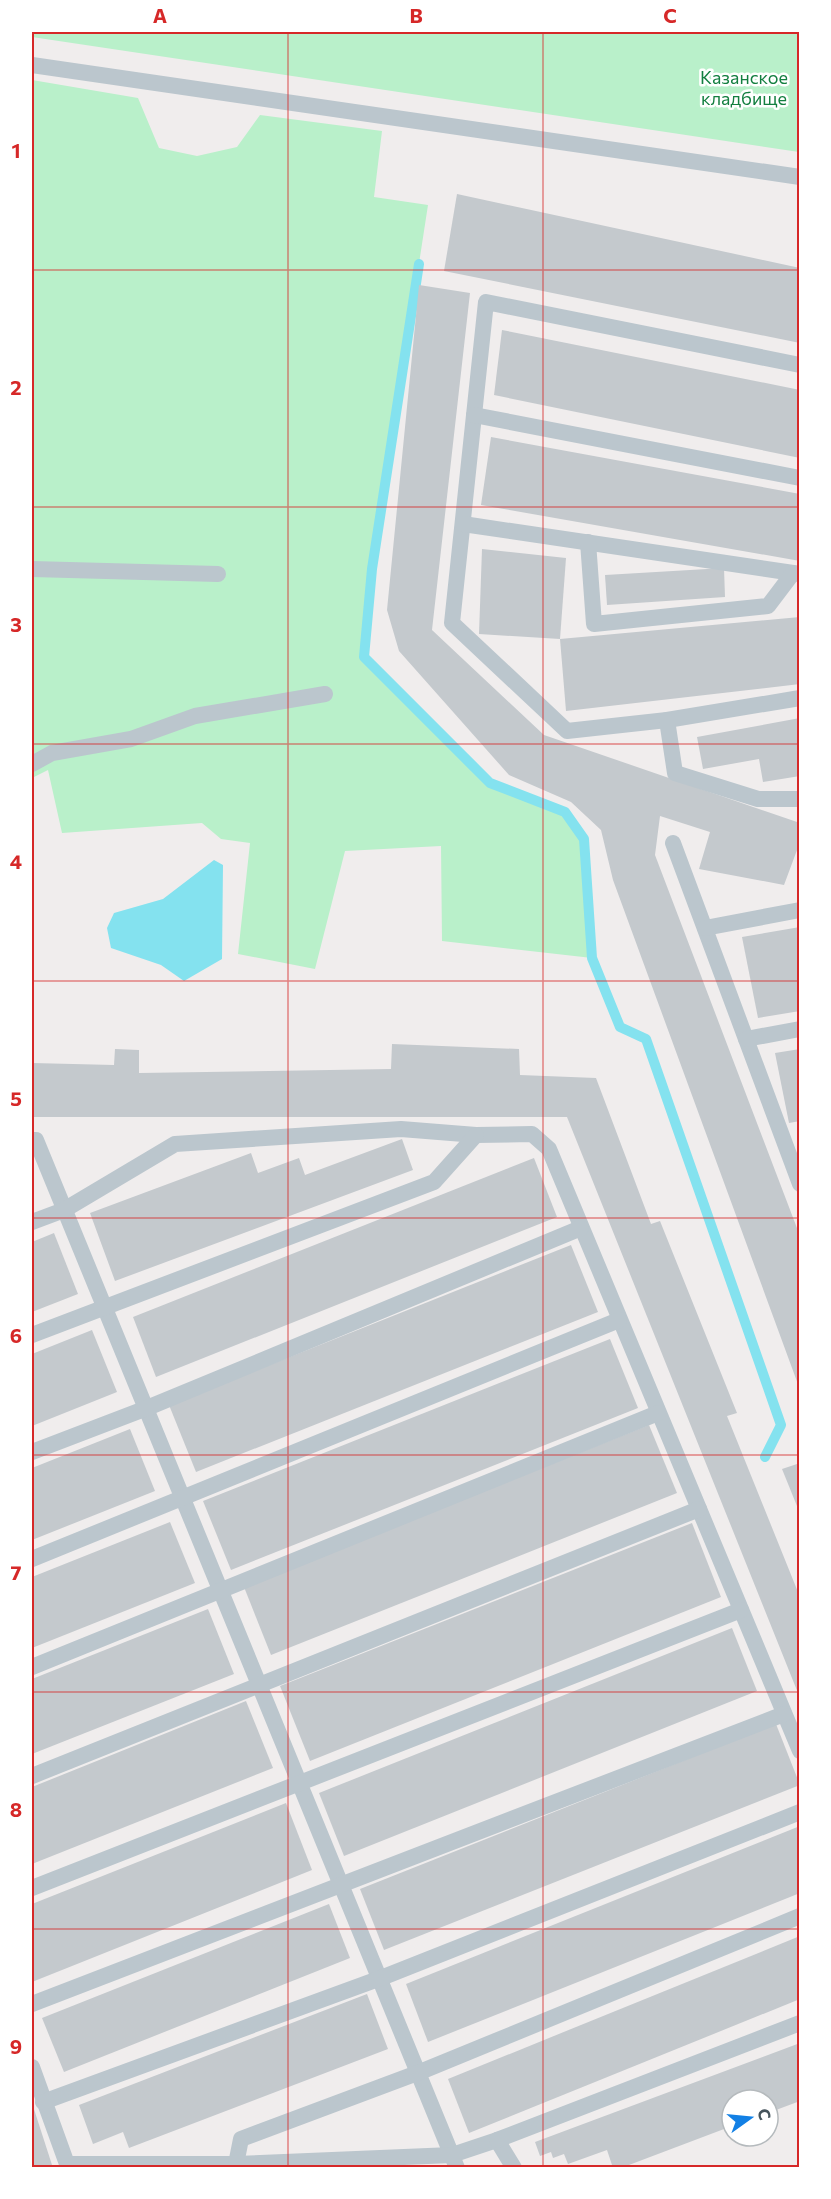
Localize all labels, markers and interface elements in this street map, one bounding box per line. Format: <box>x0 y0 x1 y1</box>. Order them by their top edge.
text: A <box>153 3 167 27</box>
text: B <box>409 3 423 27</box>
text: C <box>663 3 677 27</box>
park label: Казанское кладбище <box>700 66 788 109</box>
text: 1 <box>11 138 21 162</box>
text: 2 <box>10 375 22 399</box>
text: 3 <box>10 612 22 636</box>
text: 4 <box>10 849 22 873</box>
text: 5 <box>10 1086 22 1110</box>
text: 6 <box>10 1323 22 1347</box>
text: 7 <box>11 1560 22 1584</box>
text: 8 <box>10 1797 22 1821</box>
text: 9 <box>10 2034 22 2058</box>
north arrow <box>720 2088 780 2148</box>
text: С <box>754 2106 776 2122</box>

